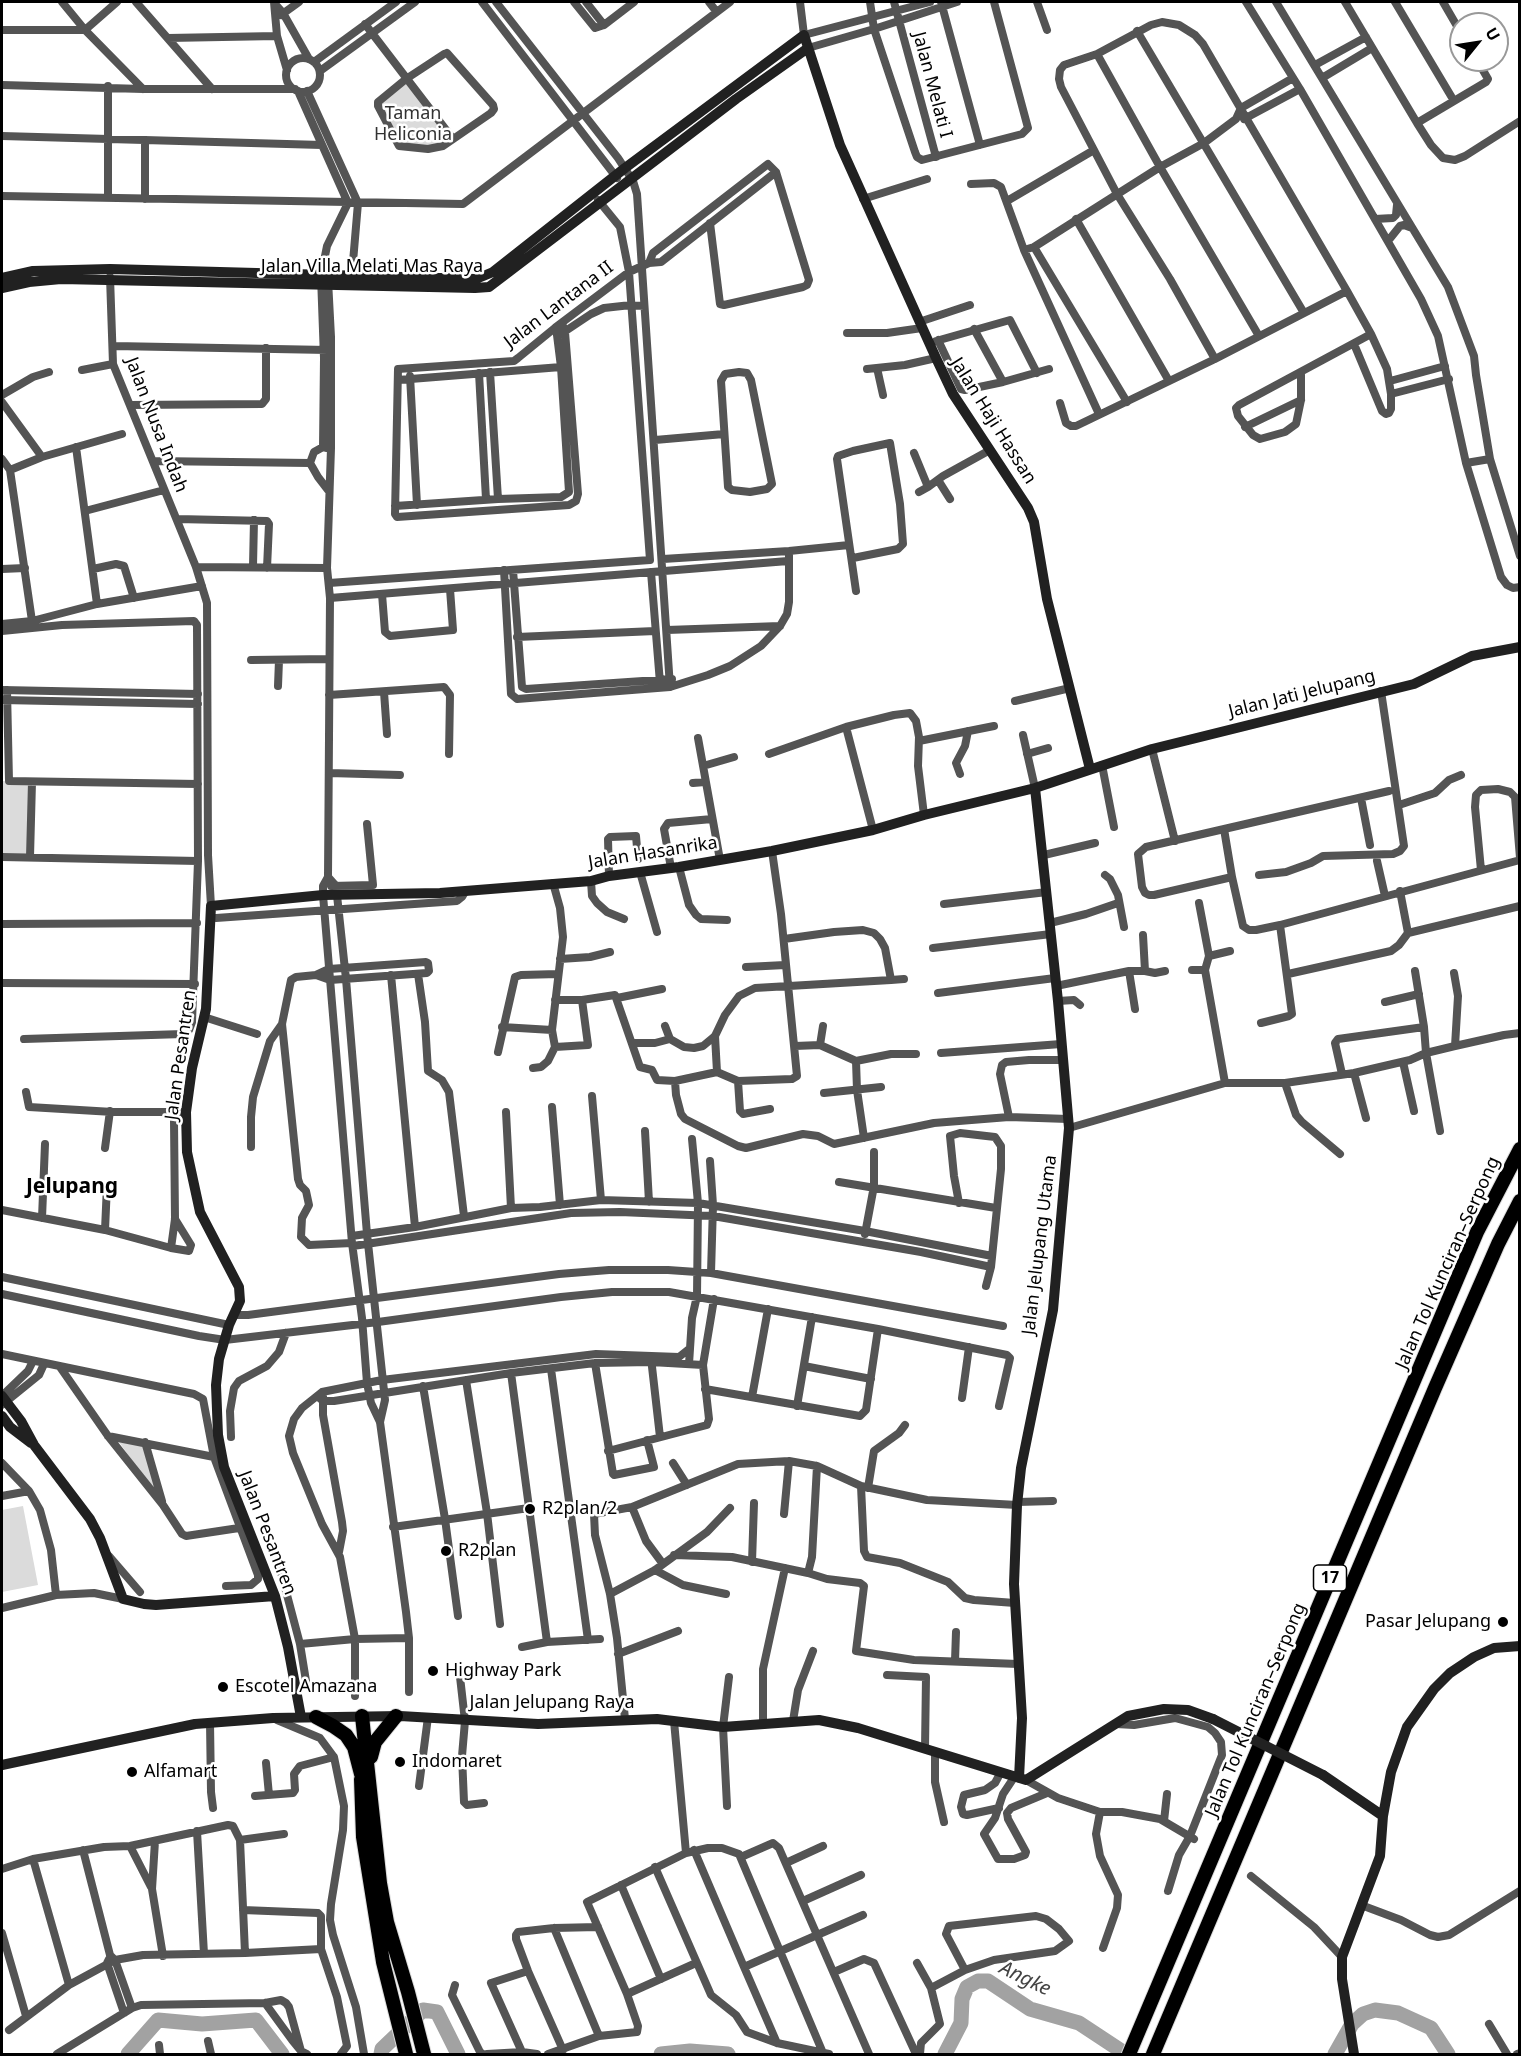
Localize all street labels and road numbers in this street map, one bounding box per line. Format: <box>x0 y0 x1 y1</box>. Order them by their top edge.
street label: Jalan Melati I <box>908 30 956 140</box>
street label: Jalan Villa Melati Mas Raya <box>261 256 483 278</box>
street label: Jalan Lantana II <box>500 257 618 353</box>
street label: Jalan Nusa Indah <box>120 354 192 496</box>
street label: Jalan Haji Hassan <box>945 354 1041 488</box>
street label: Jalan Jati Jelupang <box>1226 665 1378 723</box>
street label: Jalan Hasanrika <box>587 832 719 874</box>
street label: Jalan Pesantren <box>161 988 201 1122</box>
street label: Jalan Tol Kunciran–Serpong <box>1391 1153 1505 1373</box>
street label: Jalan Jelupang Utama <box>1018 1154 1062 1336</box>
street label: Jalan Pesantren <box>233 1468 301 1598</box>
road number: 17 <box>1314 1565 1346 1591</box>
street label: Jalan Tol Kunciran–Serpong <box>1201 1600 1311 1820</box>
street label: Jalan Jelupang Raya <box>469 1692 635 1714</box>

